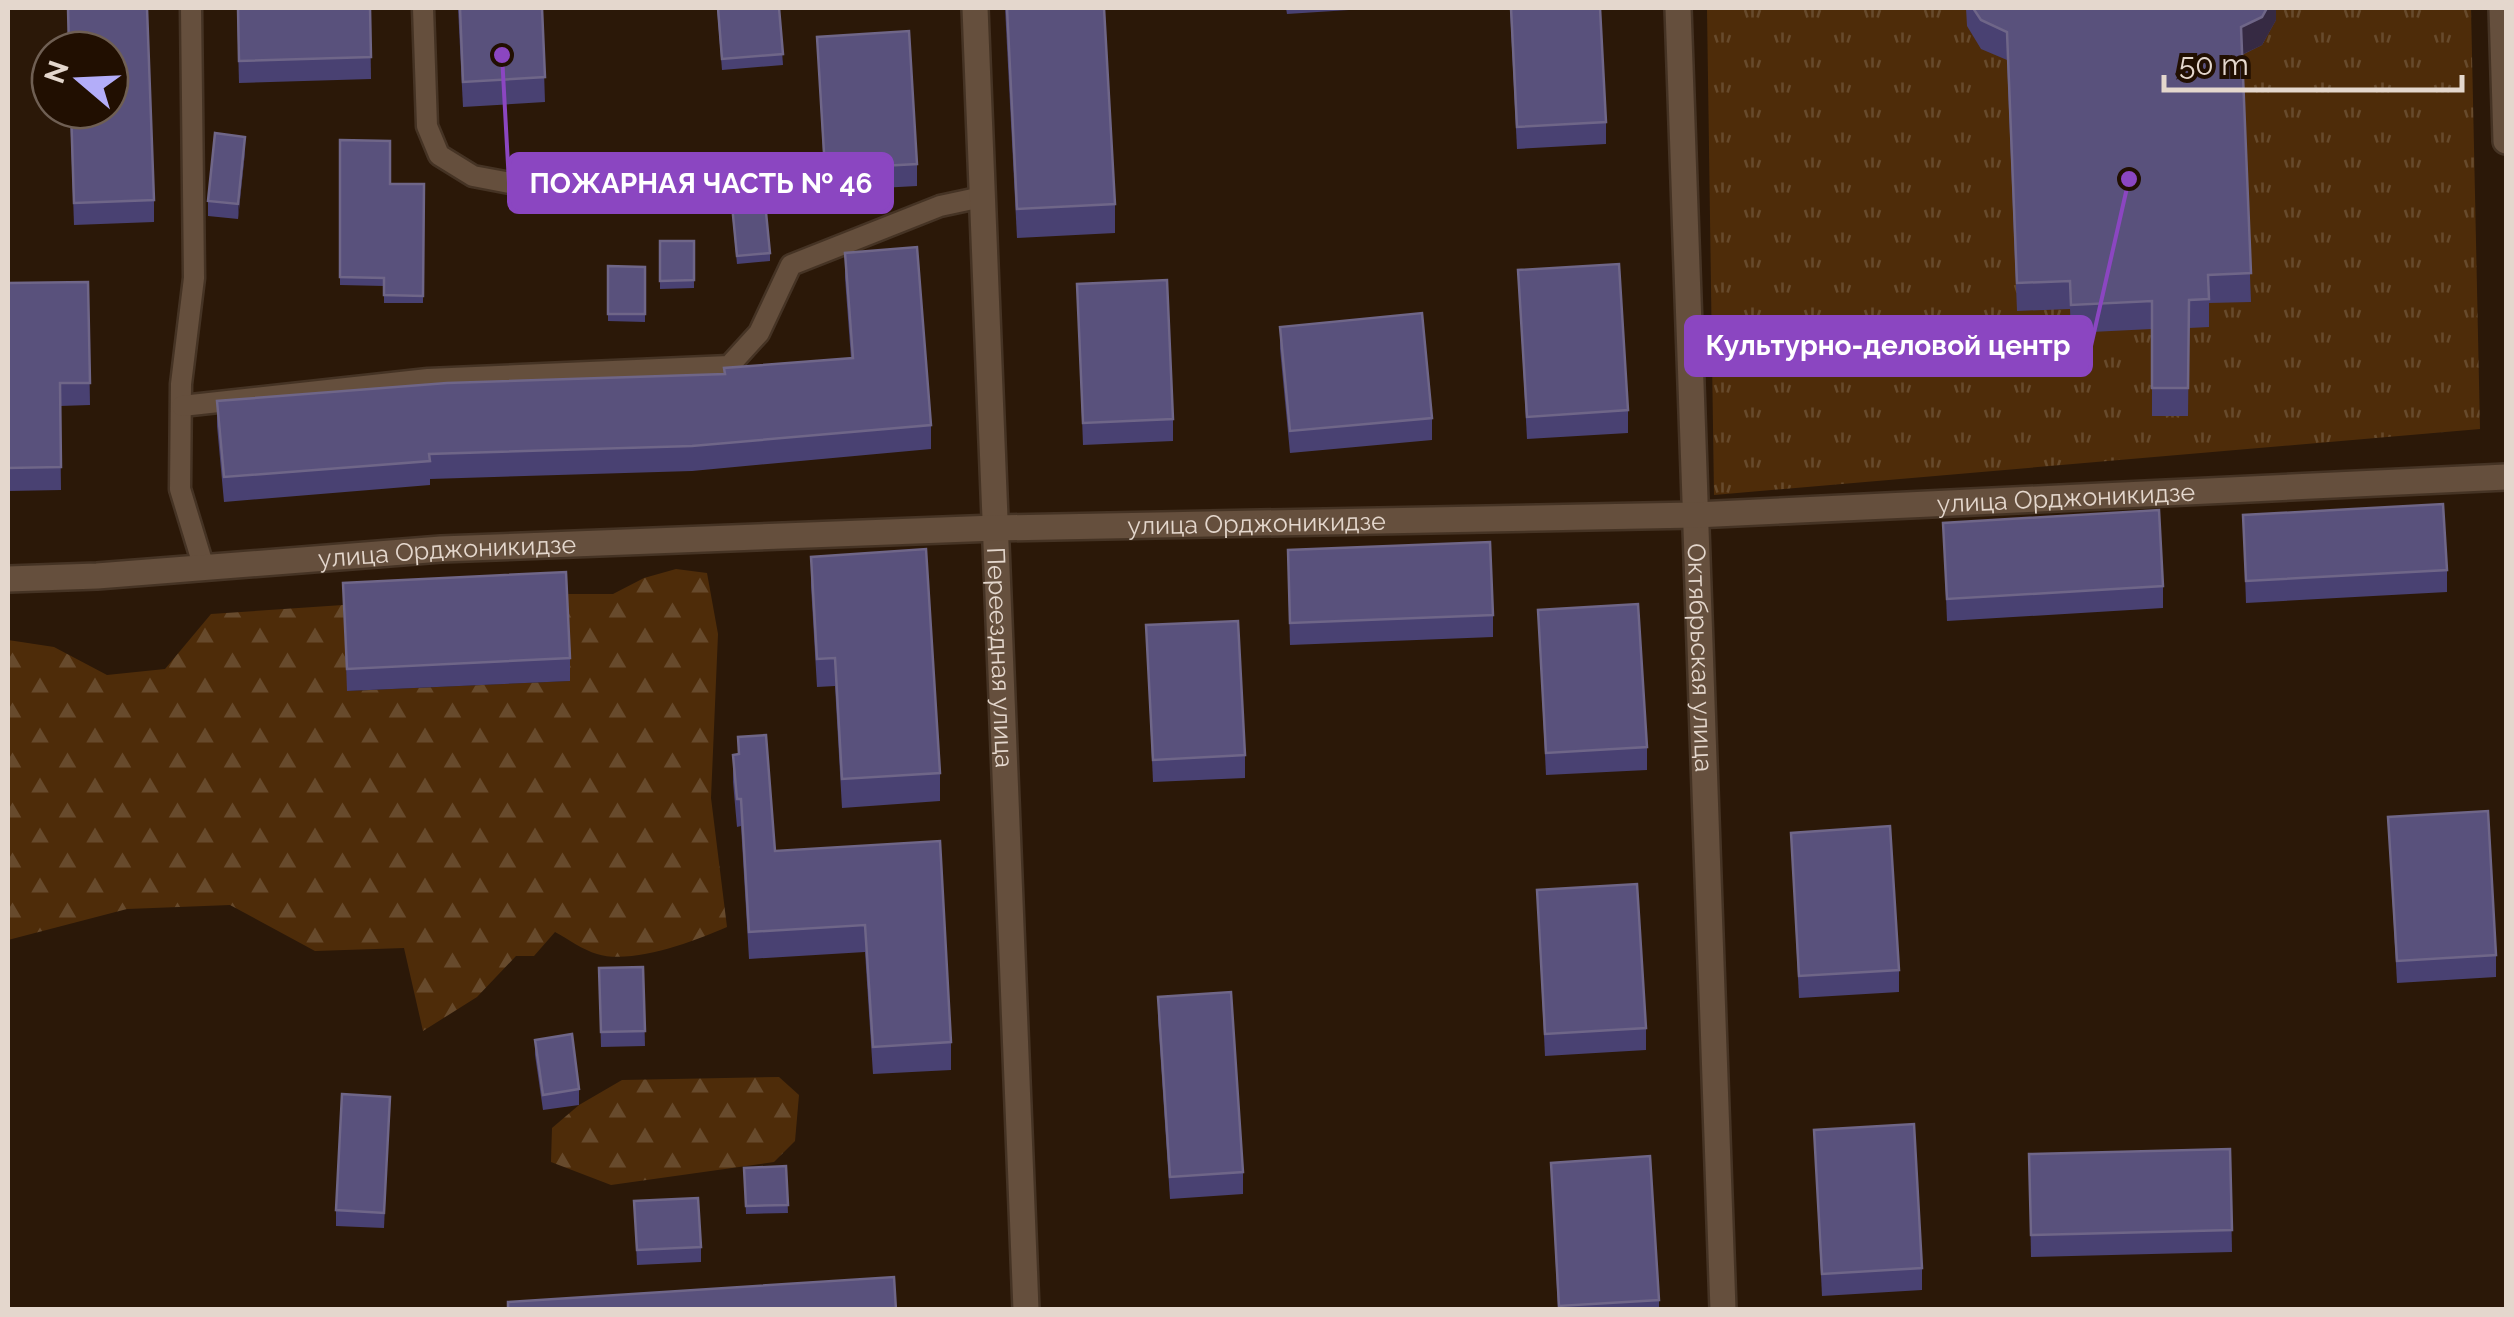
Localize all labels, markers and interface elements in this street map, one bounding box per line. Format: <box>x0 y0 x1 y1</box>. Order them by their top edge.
north arrow <box>30 30 130 130</box>
scale bar <box>2164 30 2462 92</box>
text: 50 m <box>2179 47 2249 82</box>
text: N <box>38 57 76 88</box>
callout: ПОЖАРНАЯ ЧАСТЬ № 46 <box>509 154 892 212</box>
text: ПОЖАРНАЯ ЧАСТЬ № 46 <box>529 167 873 200</box>
callout: Культурно-деловой центр <box>1686 317 2091 375</box>
text: Культурно-деловой центр <box>1705 329 2071 362</box>
street label: улица Орджоникидзе <box>1936 477 2196 519</box>
street label: улица Орджоникидзе <box>1127 506 1386 541</box>
street label: улица Орджоникидзе <box>317 529 577 574</box>
street label: Октябрьская улица <box>1682 543 1719 773</box>
street label: Переездная улица <box>981 547 1020 768</box>

